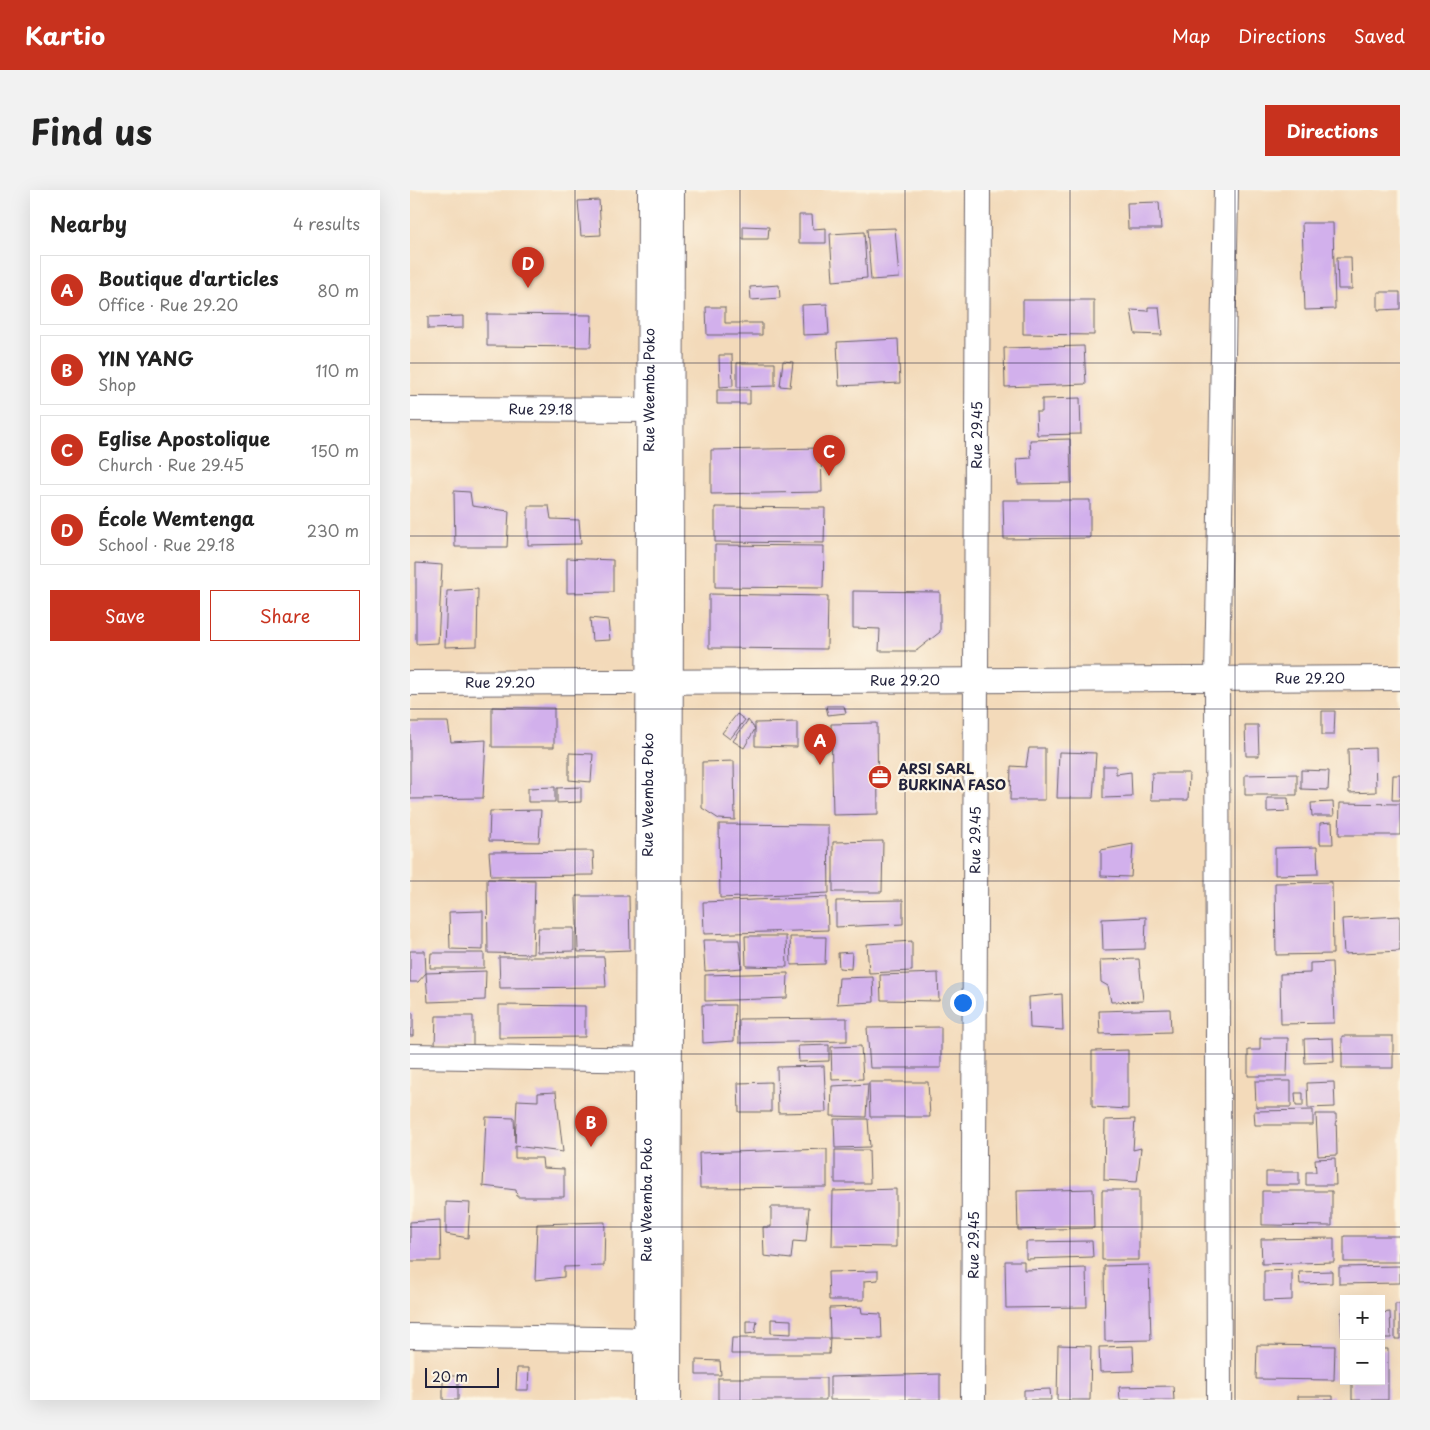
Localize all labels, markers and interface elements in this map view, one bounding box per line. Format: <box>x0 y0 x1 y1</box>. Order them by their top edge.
text: Kartio <box>25 17 105 53</box>
text: Map <box>1172 22 1210 49</box>
text: Directions <box>1238 22 1326 49</box>
text: Saved <box>1354 22 1405 49</box>
text: Find us <box>30 104 152 157</box>
button: Directions <box>1265 105 1400 156</box>
text: Nearby <box>50 207 127 239</box>
text: 4 results <box>293 211 360 235</box>
pin: D <box>512 247 544 288</box>
text: Boutique d'articles <box>98 264 279 292</box>
text: A <box>61 278 73 302</box>
text: 80 m <box>317 278 359 302</box>
text: Office · Rue 29.20 <box>98 292 238 316</box>
street label: Rue Weemba Poko <box>638 328 660 452</box>
text: YIN YANG <box>98 344 194 372</box>
text: B <box>62 358 72 382</box>
text: 110 m <box>316 358 359 382</box>
text: Shop <box>98 372 136 396</box>
street label: Rue 29.18 <box>509 398 573 420</box>
street label: Rue 29.45 <box>966 401 987 469</box>
text: Eglise Apostolique <box>98 424 270 452</box>
pin: C <box>813 435 845 476</box>
text: C <box>61 438 73 462</box>
text: 150 m <box>311 438 359 462</box>
text: Church · Rue 29.45 <box>98 452 244 476</box>
text: École Wemtenga <box>98 504 255 532</box>
text: D <box>61 518 73 542</box>
text: 230 m <box>307 518 359 542</box>
text: School · Rue 29.18 <box>98 532 235 556</box>
button: Save <box>50 590 200 641</box>
button: Share <box>210 590 360 641</box>
street label: Rue 29.20 <box>1275 667 1345 689</box>
street label: Rue 29.20 <box>870 669 940 691</box>
street label: Rue 29.20 <box>465 671 535 693</box>
pin: A <box>804 724 836 765</box>
street label: Rue Weemba Poko <box>637 733 658 857</box>
place label: ARSI SARL BURKINA FASO <box>897 758 1006 795</box>
office icon: ARSI SARL BURKINA FASO <box>867 764 893 790</box>
street label: Rue 29.45 <box>964 806 985 874</box>
your location <box>950 990 976 1016</box>
pin: B <box>575 1106 607 1147</box>
street label: Rue Weemba Poko <box>635 1138 657 1262</box>
street label: Rue 29.45 <box>963 1211 984 1279</box>
map controls <box>1340 1295 1385 1385</box>
button: + <box>1340 1295 1385 1340</box>
button: − <box>1340 1340 1385 1385</box>
scale bar <box>425 1365 499 1388</box>
text: 20 m <box>432 1366 468 1387</box>

